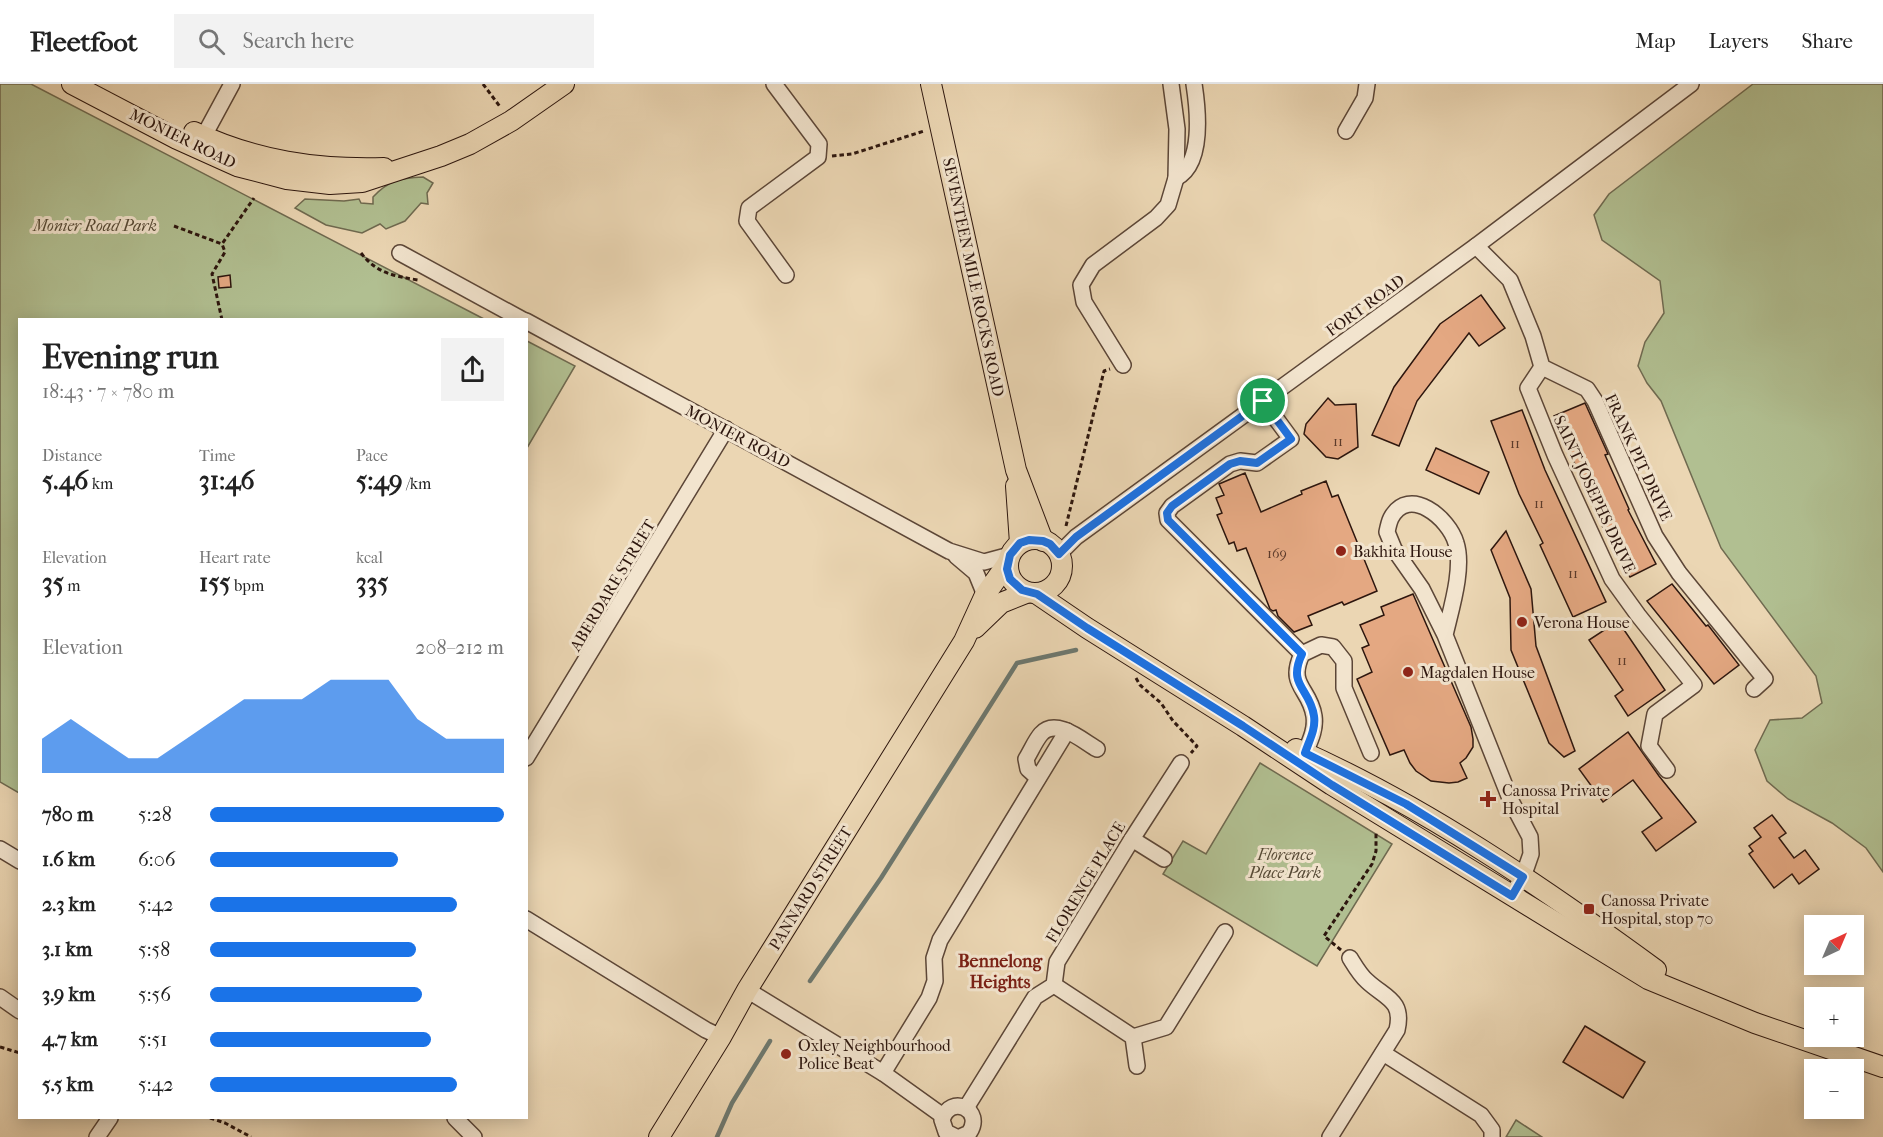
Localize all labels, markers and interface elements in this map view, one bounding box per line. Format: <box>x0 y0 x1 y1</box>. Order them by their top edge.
search box <box>174 14 594 68</box>
text: Fleetfoot <box>30 25 138 58</box>
icon: search <box>195 25 228 58</box>
text: Search here <box>243 28 354 54</box>
text: Map <box>1635 29 1676 53</box>
text: Layers <box>1709 29 1768 53</box>
text: Share <box>1801 29 1853 53</box>
street label: MONIER ROAD <box>126 104 239 172</box>
street label: SEVENTEEN MILE ROCKS ROAD <box>939 156 1008 398</box>
park label: Monier Road Park <box>32 216 157 235</box>
street label: FORT ROAD <box>1322 271 1408 340</box>
text: Evening run <box>42 338 219 377</box>
button: share <box>441 338 504 401</box>
pin <box>1237 375 1288 426</box>
text: 18:43 · 7 × 780 m <box>42 380 174 403</box>
icon: arrive <box>1246 384 1279 417</box>
street label: FRANK PIT DRIVE <box>1601 391 1676 524</box>
street label: MONIER ROAD <box>682 401 794 472</box>
street label: SAINT JOSEPHS DRIVE <box>1550 412 1640 576</box>
house number: 11 <box>1333 433 1343 450</box>
house number: 11 <box>1510 435 1520 452</box>
text: Distance <box>42 446 102 465</box>
text: Time <box>199 446 235 465</box>
text: Pace <box>356 446 388 465</box>
text: 5.46 <box>42 465 88 496</box>
text: 31:46 <box>199 465 255 496</box>
text: 5:49 <box>356 465 403 496</box>
text: km <box>88 474 113 493</box>
text: /km <box>403 474 431 493</box>
house number: 11 <box>1534 495 1544 512</box>
street label: ABERDARE STREET <box>565 516 659 655</box>
place label: Bakhita House <box>1353 542 1453 561</box>
marker: Bakhita House <box>1334 544 1348 558</box>
house number: 169 <box>1267 545 1287 562</box>
text: Elevation <box>42 548 107 567</box>
text: Heart rate <box>199 548 271 567</box>
text: kcal <box>356 548 383 567</box>
house number: 11 <box>1568 565 1578 582</box>
text: 35 <box>42 567 64 598</box>
text: 155 <box>199 567 231 598</box>
text: 335 <box>356 567 389 598</box>
text: m <box>64 576 81 595</box>
text: bpm <box>231 576 264 595</box>
place label: Verona House <box>1533 613 1630 632</box>
marker: Verona House <box>1515 615 1529 629</box>
text: Elevation <box>42 636 123 659</box>
text: 208–212 m <box>415 636 504 659</box>
house number: 11 <box>1617 652 1627 669</box>
place label: Magdalen House <box>1420 663 1535 682</box>
marker: Magdalen House <box>1401 665 1415 679</box>
place label: Canossa Private Hospital <box>1502 781 1610 818</box>
marker: Canossa Private Hospital <box>1479 790 1497 808</box>
text: 780 m <box>42 803 94 826</box>
text: 5:28 <box>138 803 172 826</box>
street label: FLORENCE PLACE <box>1042 818 1129 946</box>
street label: PANNARD STREET <box>765 823 856 954</box>
park label: Florence Place Park <box>1248 845 1321 882</box>
text: 1.6 km <box>42 848 95 871</box>
text: 6:06 <box>138 848 176 871</box>
place label: Canossa Private Hospital, stop 70 <box>1601 891 1713 928</box>
text: 2.3 km <box>42 893 96 916</box>
text: 5:42 <box>138 893 174 916</box>
marker: Canossa Private Hospital, stop 70 <box>1582 902 1596 916</box>
north arrow <box>1804 915 1864 975</box>
map controls <box>1804 915 1864 1119</box>
text: 3.1 km <box>42 938 92 961</box>
text: 5:58 <box>138 938 170 961</box>
district label: Bennelong Heights <box>958 951 1043 993</box>
text: 3.9 km <box>42 983 96 1006</box>
text: 5:56 <box>138 983 171 1006</box>
button: + <box>1804 987 1864 1047</box>
text: 4.7 km <box>42 1028 98 1051</box>
text: 5:51 <box>138 1028 167 1051</box>
place label: Oxley Neighbourhood Police Beat <box>798 1036 951 1073</box>
marker: Oxley Neighbourhood Police Beat <box>779 1047 793 1061</box>
button: − <box>1804 1059 1864 1119</box>
text: 5.5 km <box>42 1073 94 1096</box>
text: 5:42 <box>138 1073 174 1096</box>

